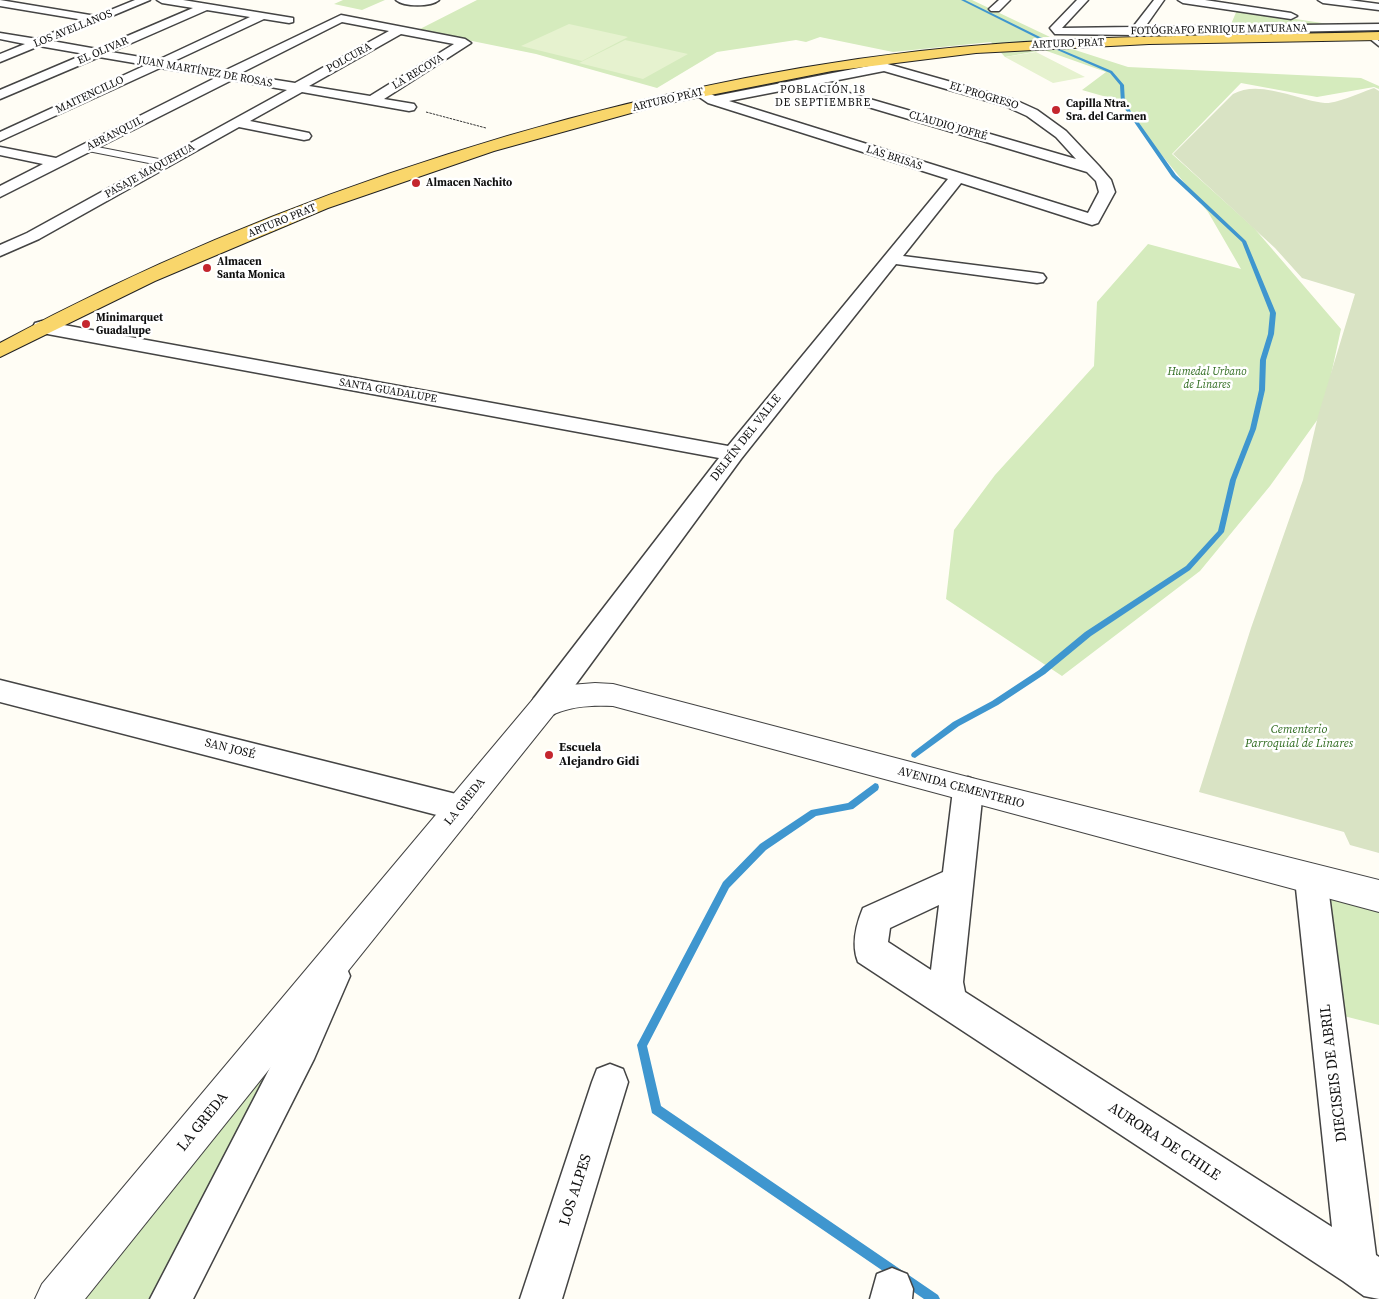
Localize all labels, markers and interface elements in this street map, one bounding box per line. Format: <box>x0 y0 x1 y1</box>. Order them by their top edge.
street label: LOS AVELLANOS <box>32 7 114 51</box>
street label: FOTÓGRAFO ENRIQUE MATURANA <box>1130 22 1308 38</box>
street label: EL OLIVAR <box>76 34 130 68</box>
street label: ARTURO PRAT <box>1032 36 1104 52</box>
street label: POLCURA <box>324 40 374 76</box>
street label: LA RECOVA <box>390 51 446 93</box>
street label: JUAN MARTÍNEZ DE ROSAS <box>137 54 273 90</box>
street label: MAITENCILLO <box>54 73 126 117</box>
street label: EL PROGRESO <box>948 79 1020 113</box>
district label: POBLACIÓN 18 DE SEPTIEMBRE <box>773 83 873 109</box>
street label: ARTURO PRAT <box>631 85 705 115</box>
place label: Capilla Ntra. Sra. del Carmen <box>1066 97 1147 123</box>
marker: Capilla Ntra. Sra. del Carmen <box>1050 104 1062 116</box>
street label: CLAUDIO JOFRÉ <box>907 108 989 144</box>
street label: ABRANQUIL <box>84 114 146 154</box>
street label: PASAJE MAQUEHUA <box>103 141 197 201</box>
street label: LAS BRISAS <box>864 143 924 173</box>
place label: Almacen Nachito <box>426 176 512 190</box>
marker: Almacen Nachito <box>410 177 422 189</box>
street label: ARTURO PRAT <box>246 201 318 241</box>
place label: Almacen Santa Monica <box>217 255 285 281</box>
marker: Almacen Santa Monica <box>201 262 213 274</box>
place label: Minimarquet Guadalupe <box>96 311 163 337</box>
marker: Minimarquet Guadalupe <box>80 318 92 330</box>
park label: Humedal Urbano de Linares <box>1167 365 1247 391</box>
street label: SANTA GUADALUPE <box>338 376 438 406</box>
street label: DELFÍN DEL VALLE <box>708 392 784 484</box>
park label: Cementerio Parroquial de Linares <box>1245 723 1353 751</box>
street label: SAN JOSÉ <box>203 736 257 762</box>
place label: Escuela Alejandro Gidi <box>559 741 639 769</box>
marker: Escuela Alejandro Gidi <box>543 749 555 761</box>
street label: AVENIDA CEMENTERIO <box>896 764 1026 812</box>
street label: LA GREDA <box>442 775 488 829</box>
street label: DIECISEIS DE ABRIL <box>1317 1003 1351 1143</box>
street label: LA GREDA <box>174 1089 232 1155</box>
street label: AURORA DE CHILE <box>1105 1099 1223 1185</box>
street label: LOS ALPES <box>556 1152 596 1228</box>

